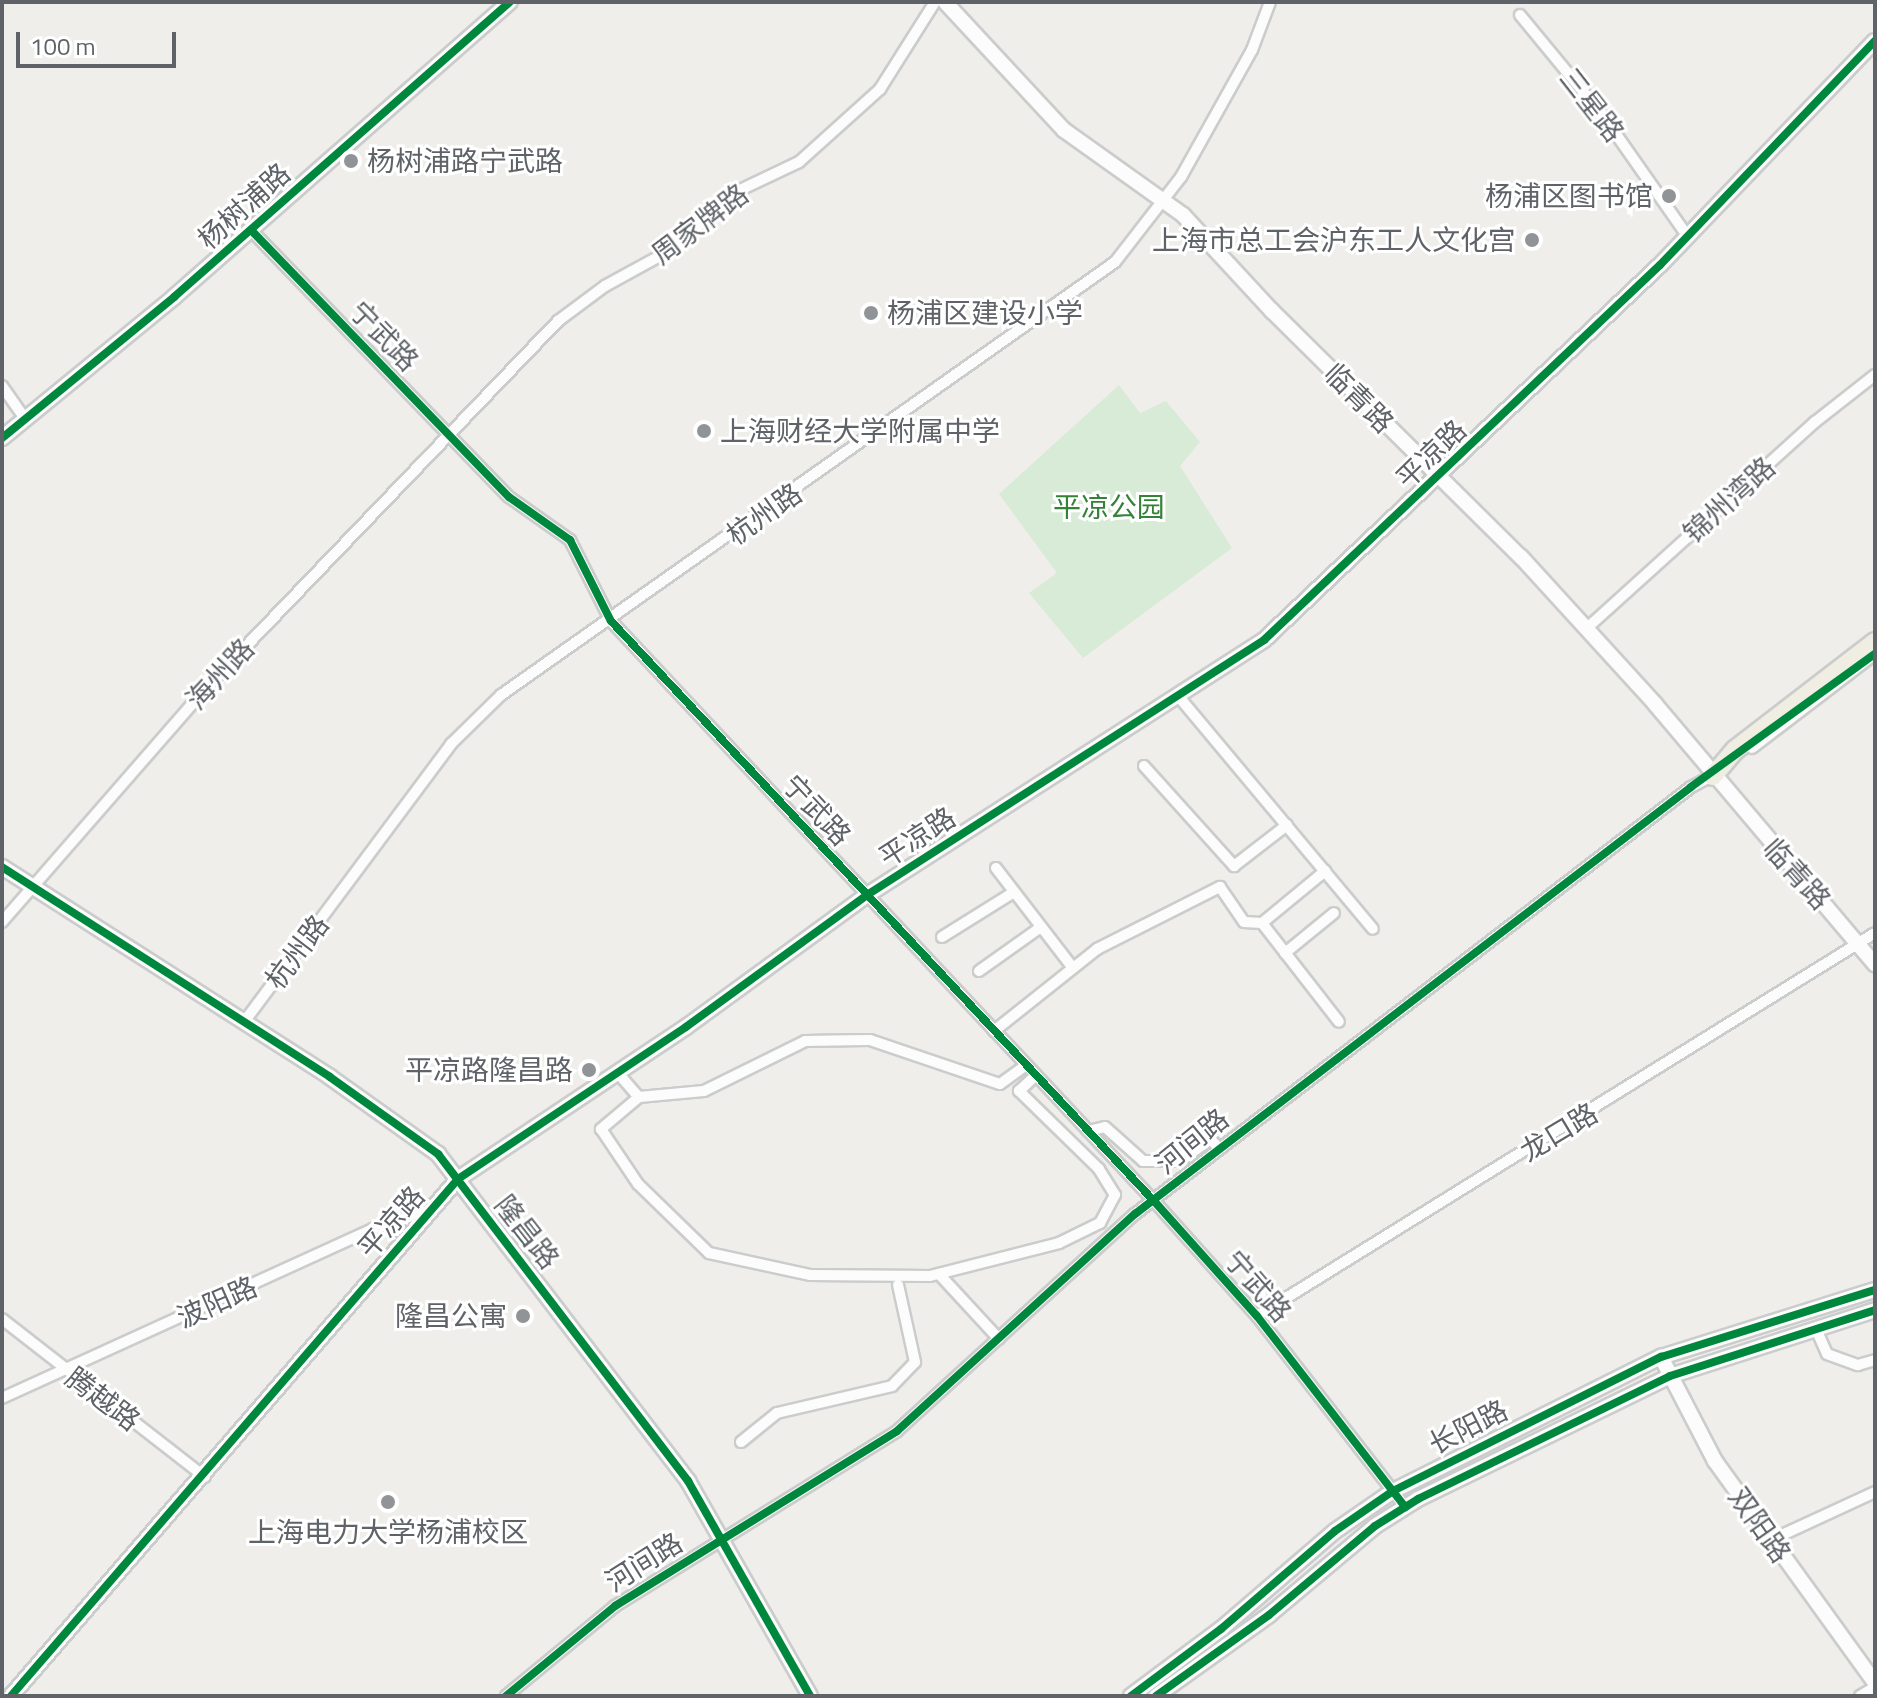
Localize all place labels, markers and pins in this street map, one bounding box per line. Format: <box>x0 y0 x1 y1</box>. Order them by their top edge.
place label: 杨树浦路宁武路 <box>367 144 563 178</box>
marker: 杨树浦路宁武路 <box>342 152 360 170</box>
place label: 杨浦区图书馆 <box>1485 179 1653 213</box>
marker: 杨浦区图书馆 <box>1660 187 1678 205</box>
place label: 上海市总工会沪东工人文化宫 <box>1152 223 1516 257</box>
marker: 上海市总工会沪东工人文化宫 <box>1523 231 1541 249</box>
place label: 杨浦区建设小学 <box>887 296 1083 330</box>
marker: 杨浦区建设小学 <box>862 304 880 322</box>
place label: 上海财经大学附属中学 <box>720 414 1000 448</box>
marker: 上海财经大学附属中学 <box>695 422 713 440</box>
place label: 平凉路隆昌路 <box>405 1053 573 1087</box>
marker: 平凉路隆昌路 <box>580 1061 598 1079</box>
place label: 隆昌公寓 <box>395 1299 507 1333</box>
marker: 隆昌公寓 <box>514 1307 532 1325</box>
marker: 上海电力大学杨浦校区 <box>379 1493 397 1511</box>
place label: 上海电力大学杨浦校区 <box>248 1515 528 1549</box>

